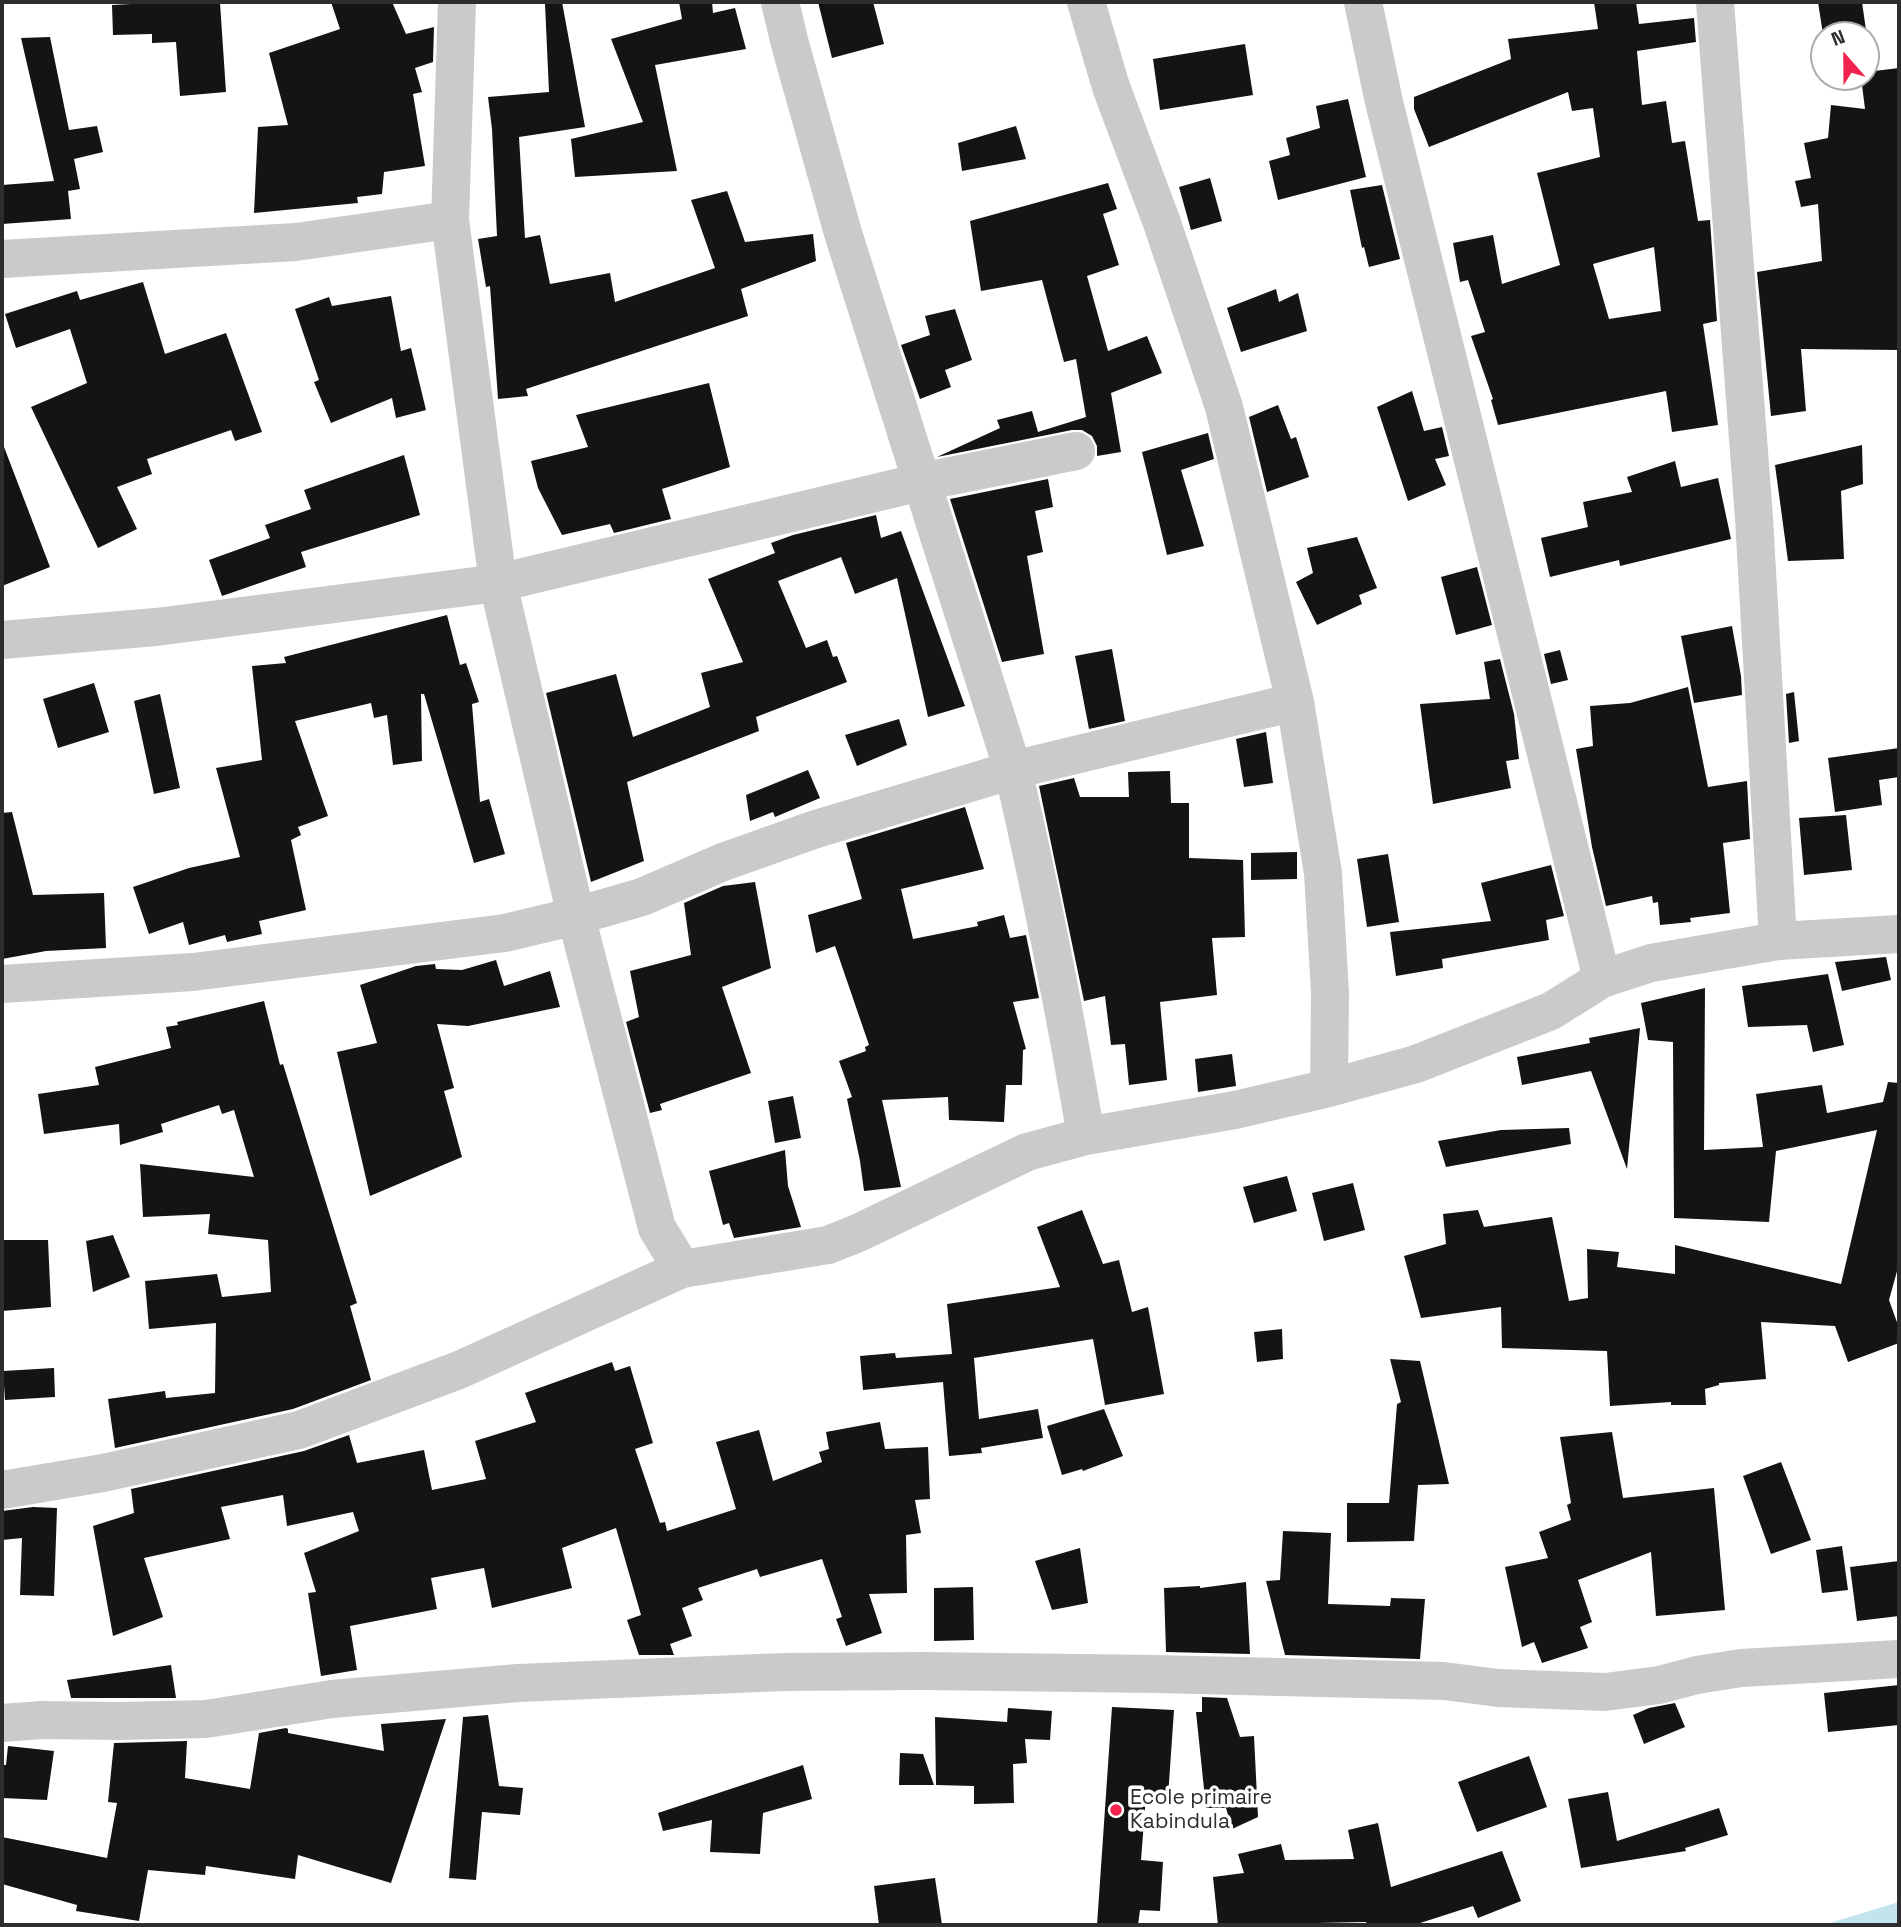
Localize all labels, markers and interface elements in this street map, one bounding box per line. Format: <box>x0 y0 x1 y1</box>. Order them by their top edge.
north arrow <box>1810 21 1880 91</box>
text: N <box>1828 24 1848 52</box>
place label: Ecole primaire Kabindula <box>1130 1785 1272 1835</box>
marker: Ecole primaire Kabindula <box>1108 1802 1124 1818</box>

